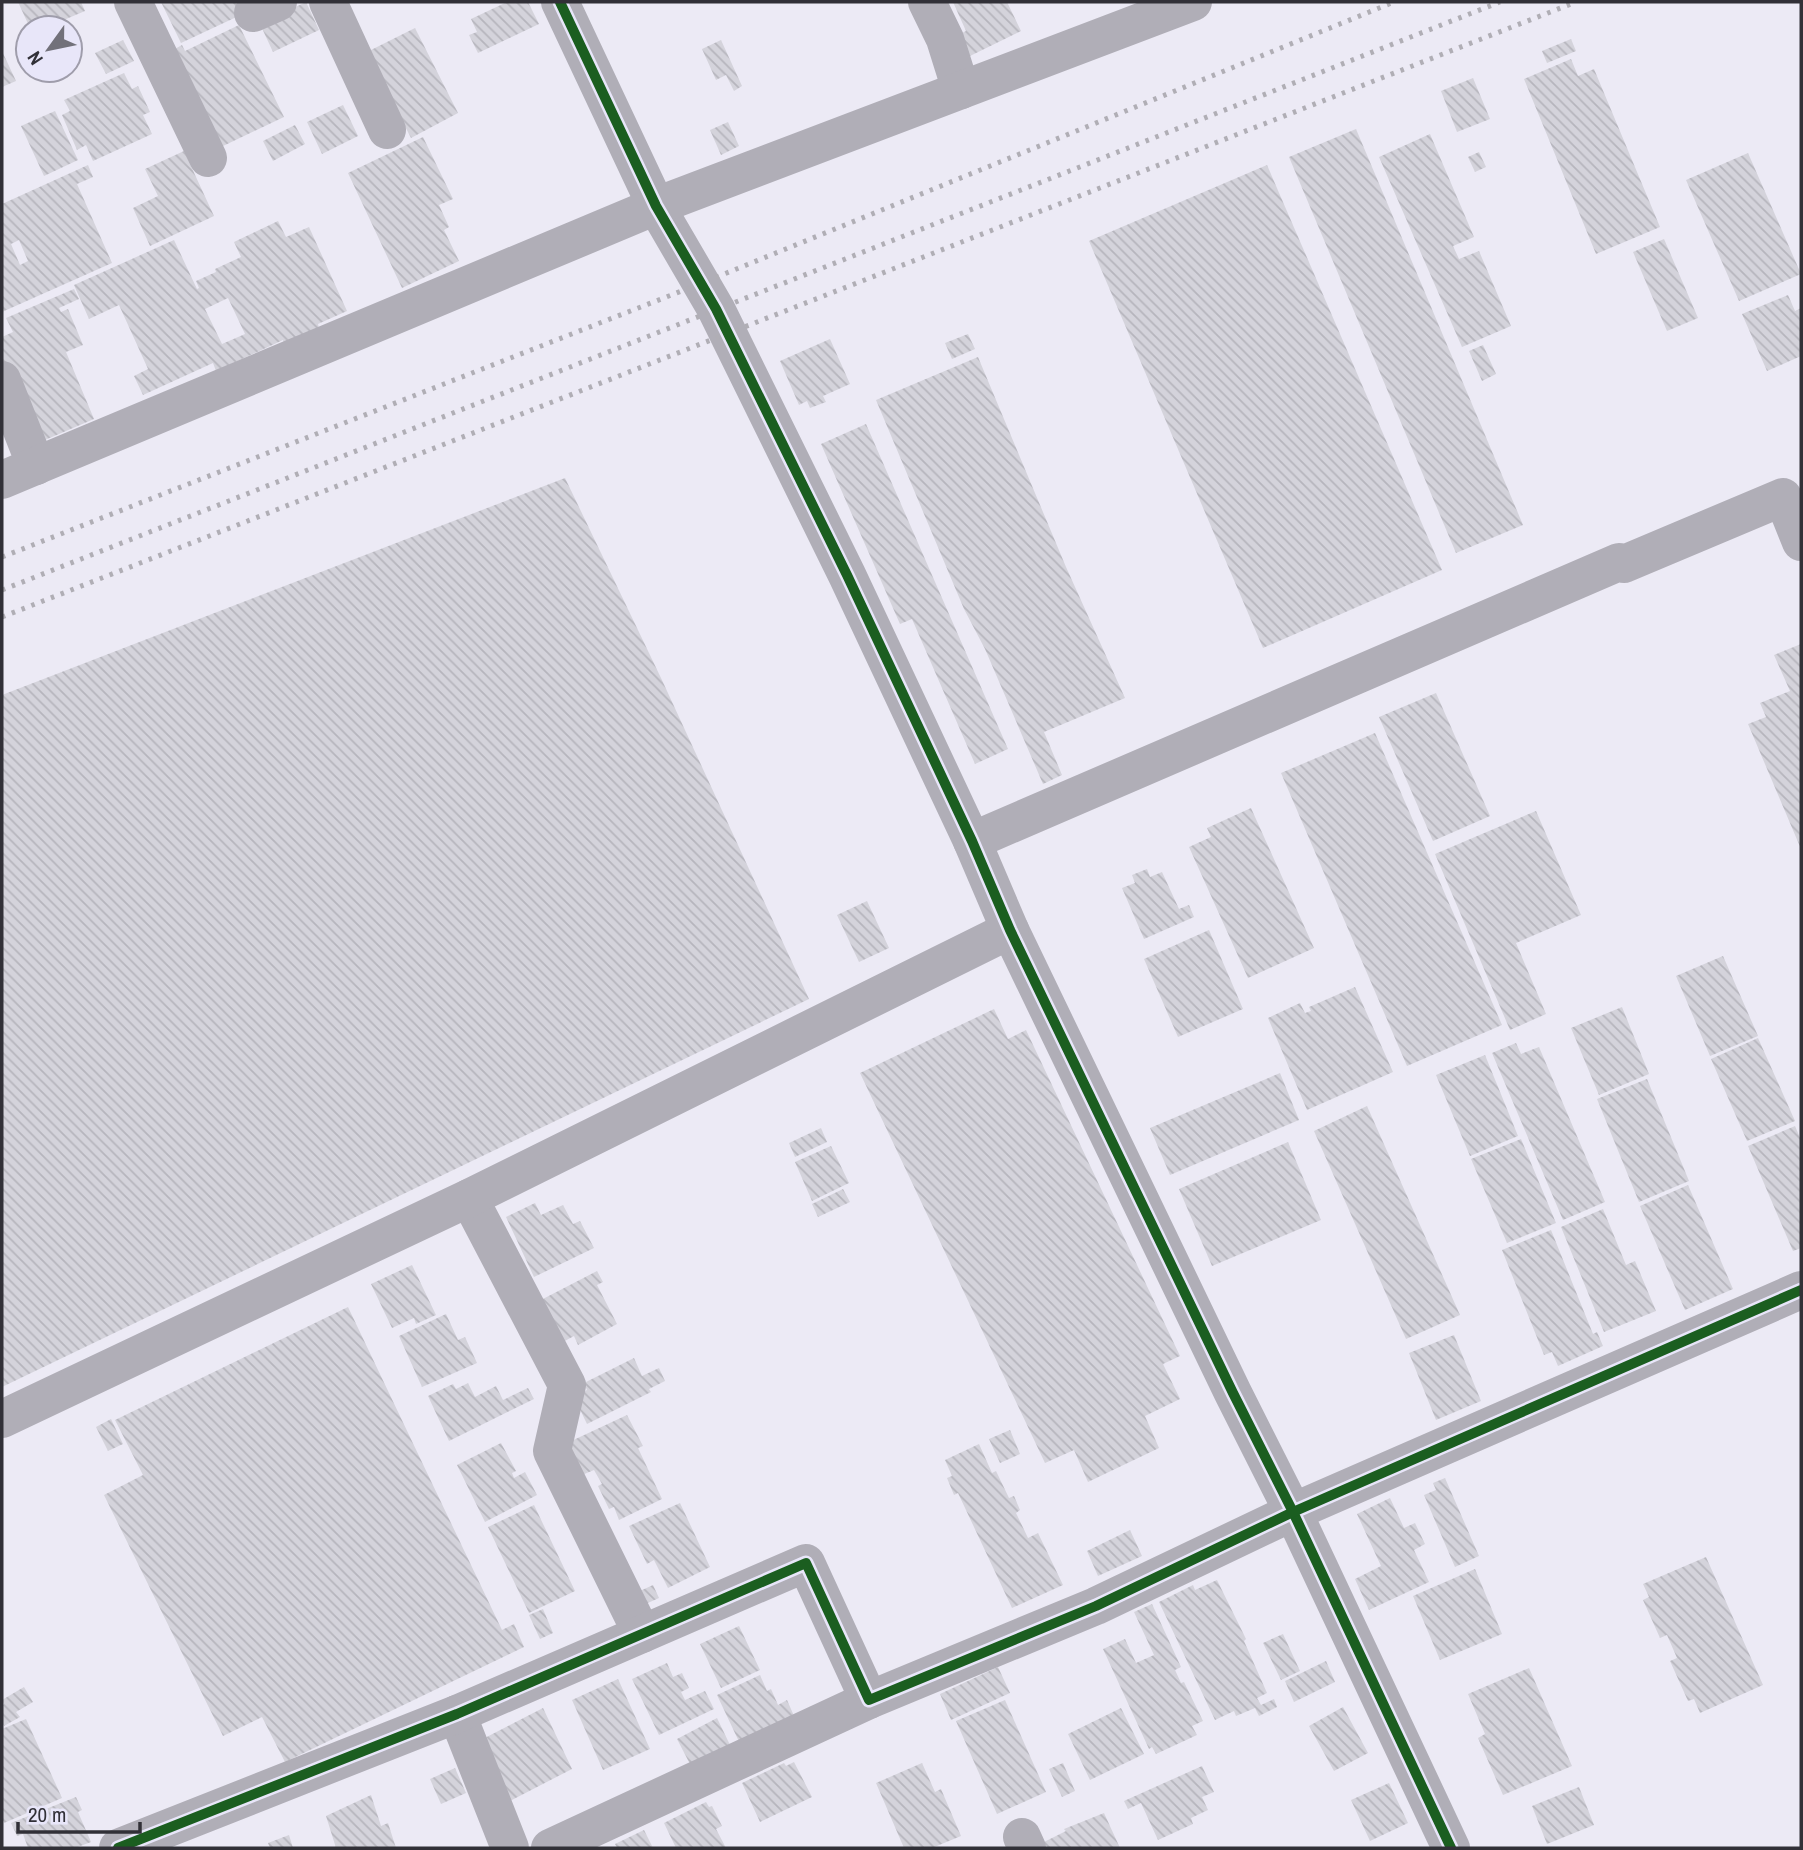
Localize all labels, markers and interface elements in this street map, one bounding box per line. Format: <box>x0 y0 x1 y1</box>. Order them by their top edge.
north arrow <box>14 14 84 84</box>
text: N <box>21 46 49 70</box>
scale bar <box>18 1790 140 1834</box>
text: 20 m <box>28 1800 66 1829</box>

